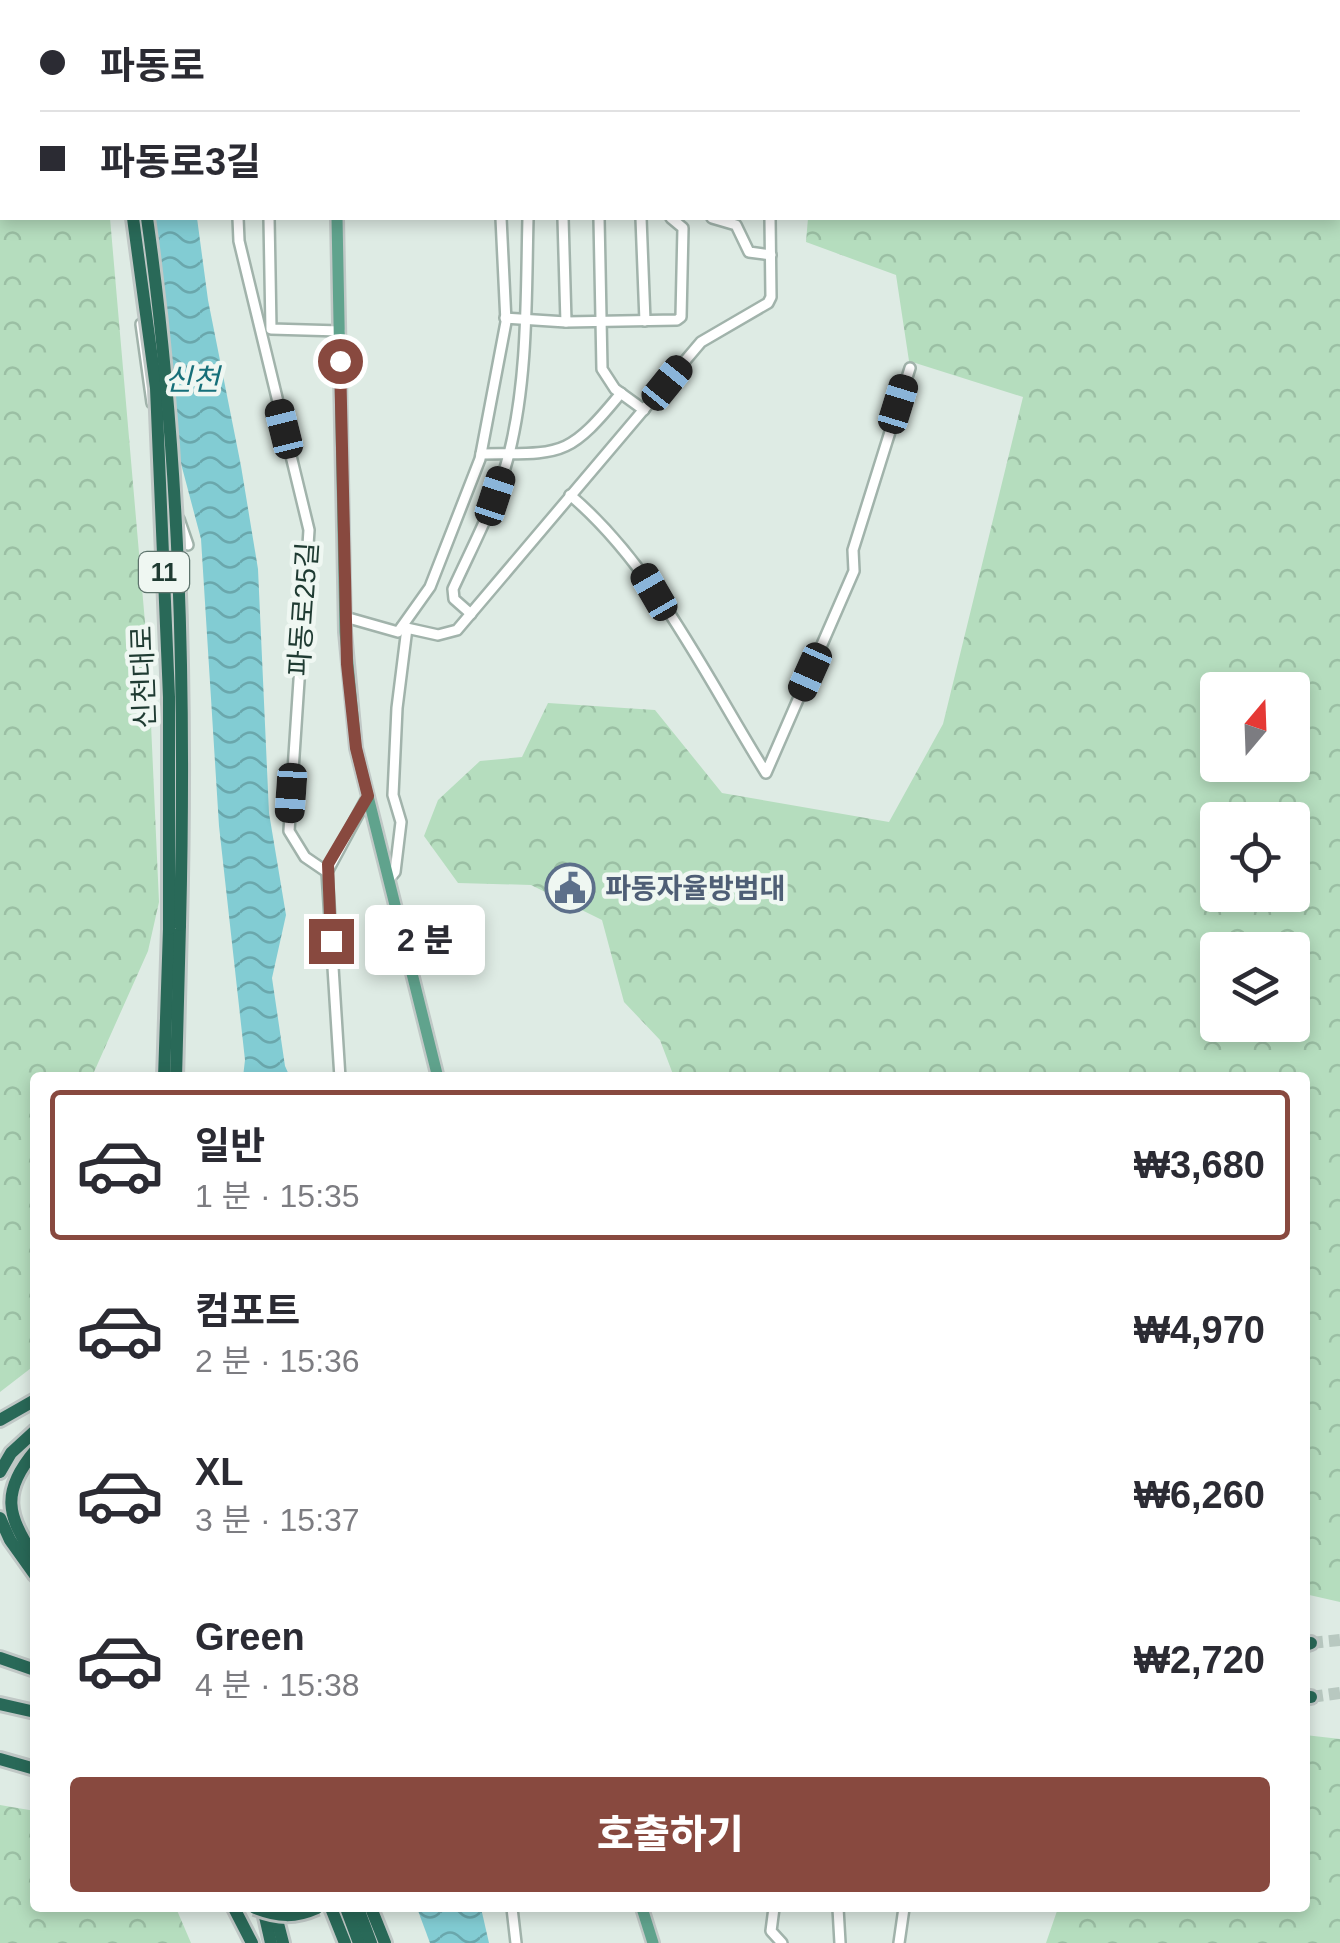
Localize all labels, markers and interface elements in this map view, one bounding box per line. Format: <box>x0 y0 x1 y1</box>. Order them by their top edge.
text: 파동로 <box>100 45 205 87</box>
text: 파동로3길 <box>100 141 261 183</box>
route start <box>318 339 363 384</box>
car <box>636 350 698 416</box>
water label: 신천 <box>164 363 223 396</box>
car <box>875 371 921 437</box>
car <box>262 396 306 462</box>
car <box>471 463 519 529</box>
street label: 파동로25길 <box>283 541 324 677</box>
road number: 11 <box>139 552 189 592</box>
car <box>626 559 682 625</box>
street label: 신천대로 <box>126 625 161 729</box>
car <box>784 638 836 706</box>
north arrow <box>1200 672 1310 782</box>
map controls <box>1200 672 1310 1042</box>
car <box>274 762 308 824</box>
button: locate <box>1200 802 1310 912</box>
public building icon: 파동자율방범대 <box>544 862 596 914</box>
place label: 파동자율방범대 <box>605 873 785 904</box>
callout: 2 분 <box>366 906 486 976</box>
route end <box>309 919 354 964</box>
text: 2 분 <box>397 922 453 958</box>
button: layers <box>1200 932 1310 1042</box>
icon: car <box>75 1120 165 1210</box>
text: 일반 <box>195 1125 265 1167</box>
text: ₩3,680 <box>1134 1144 1265 1186</box>
text: 1 분 · 15:35 <box>195 1178 360 1214</box>
icon: car <box>75 1285 165 1375</box>
text: 컴포트 <box>195 1290 300 1332</box>
text: ₩4,970 <box>1134 1309 1265 1351</box>
text: 2 분 · 15:36 <box>195 1343 360 1379</box>
icon: car <box>75 1450 165 1540</box>
text: XL <box>195 1451 244 1493</box>
text: ₩6,260 <box>1134 1474 1265 1516</box>
text: 3 분 · 15:37 <box>195 1502 360 1538</box>
icon: car <box>75 1615 165 1705</box>
text: Green <box>195 1616 305 1658</box>
text: ₩2,720 <box>1134 1639 1265 1681</box>
text: 4 분 · 15:38 <box>195 1667 360 1703</box>
button: 호출하기 <box>70 1777 1270 1892</box>

